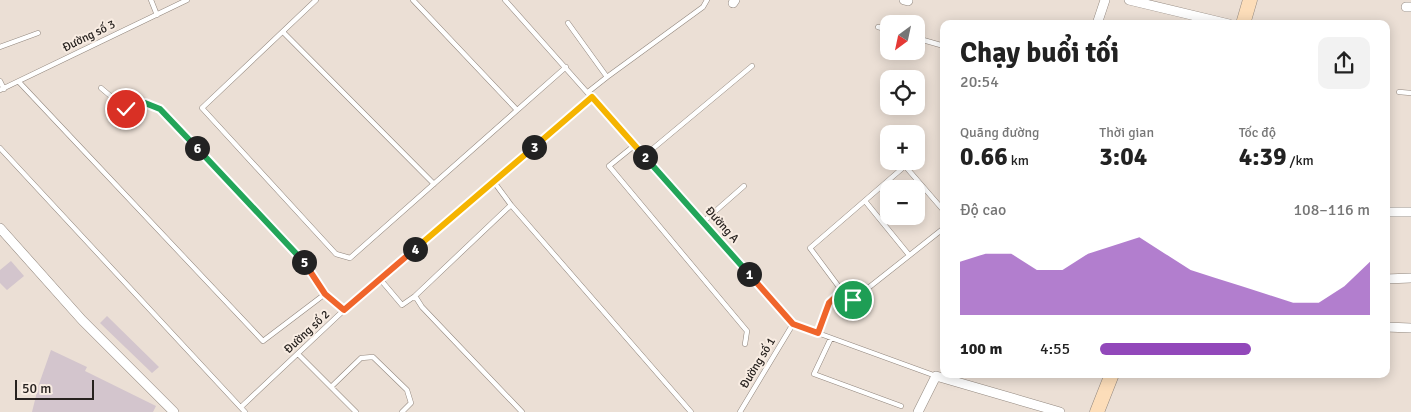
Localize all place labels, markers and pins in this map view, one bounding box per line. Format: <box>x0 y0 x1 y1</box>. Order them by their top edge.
pin <box>105 88 147 130</box>
pin: 3 <box>522 134 546 160</box>
pin: 6 <box>184 136 210 160</box>
pin: 2 <box>632 144 658 170</box>
pin: 4 <box>402 236 428 262</box>
pin: 5 <box>292 250 316 274</box>
pin: 1 <box>736 262 762 286</box>
pin <box>832 279 874 321</box>

